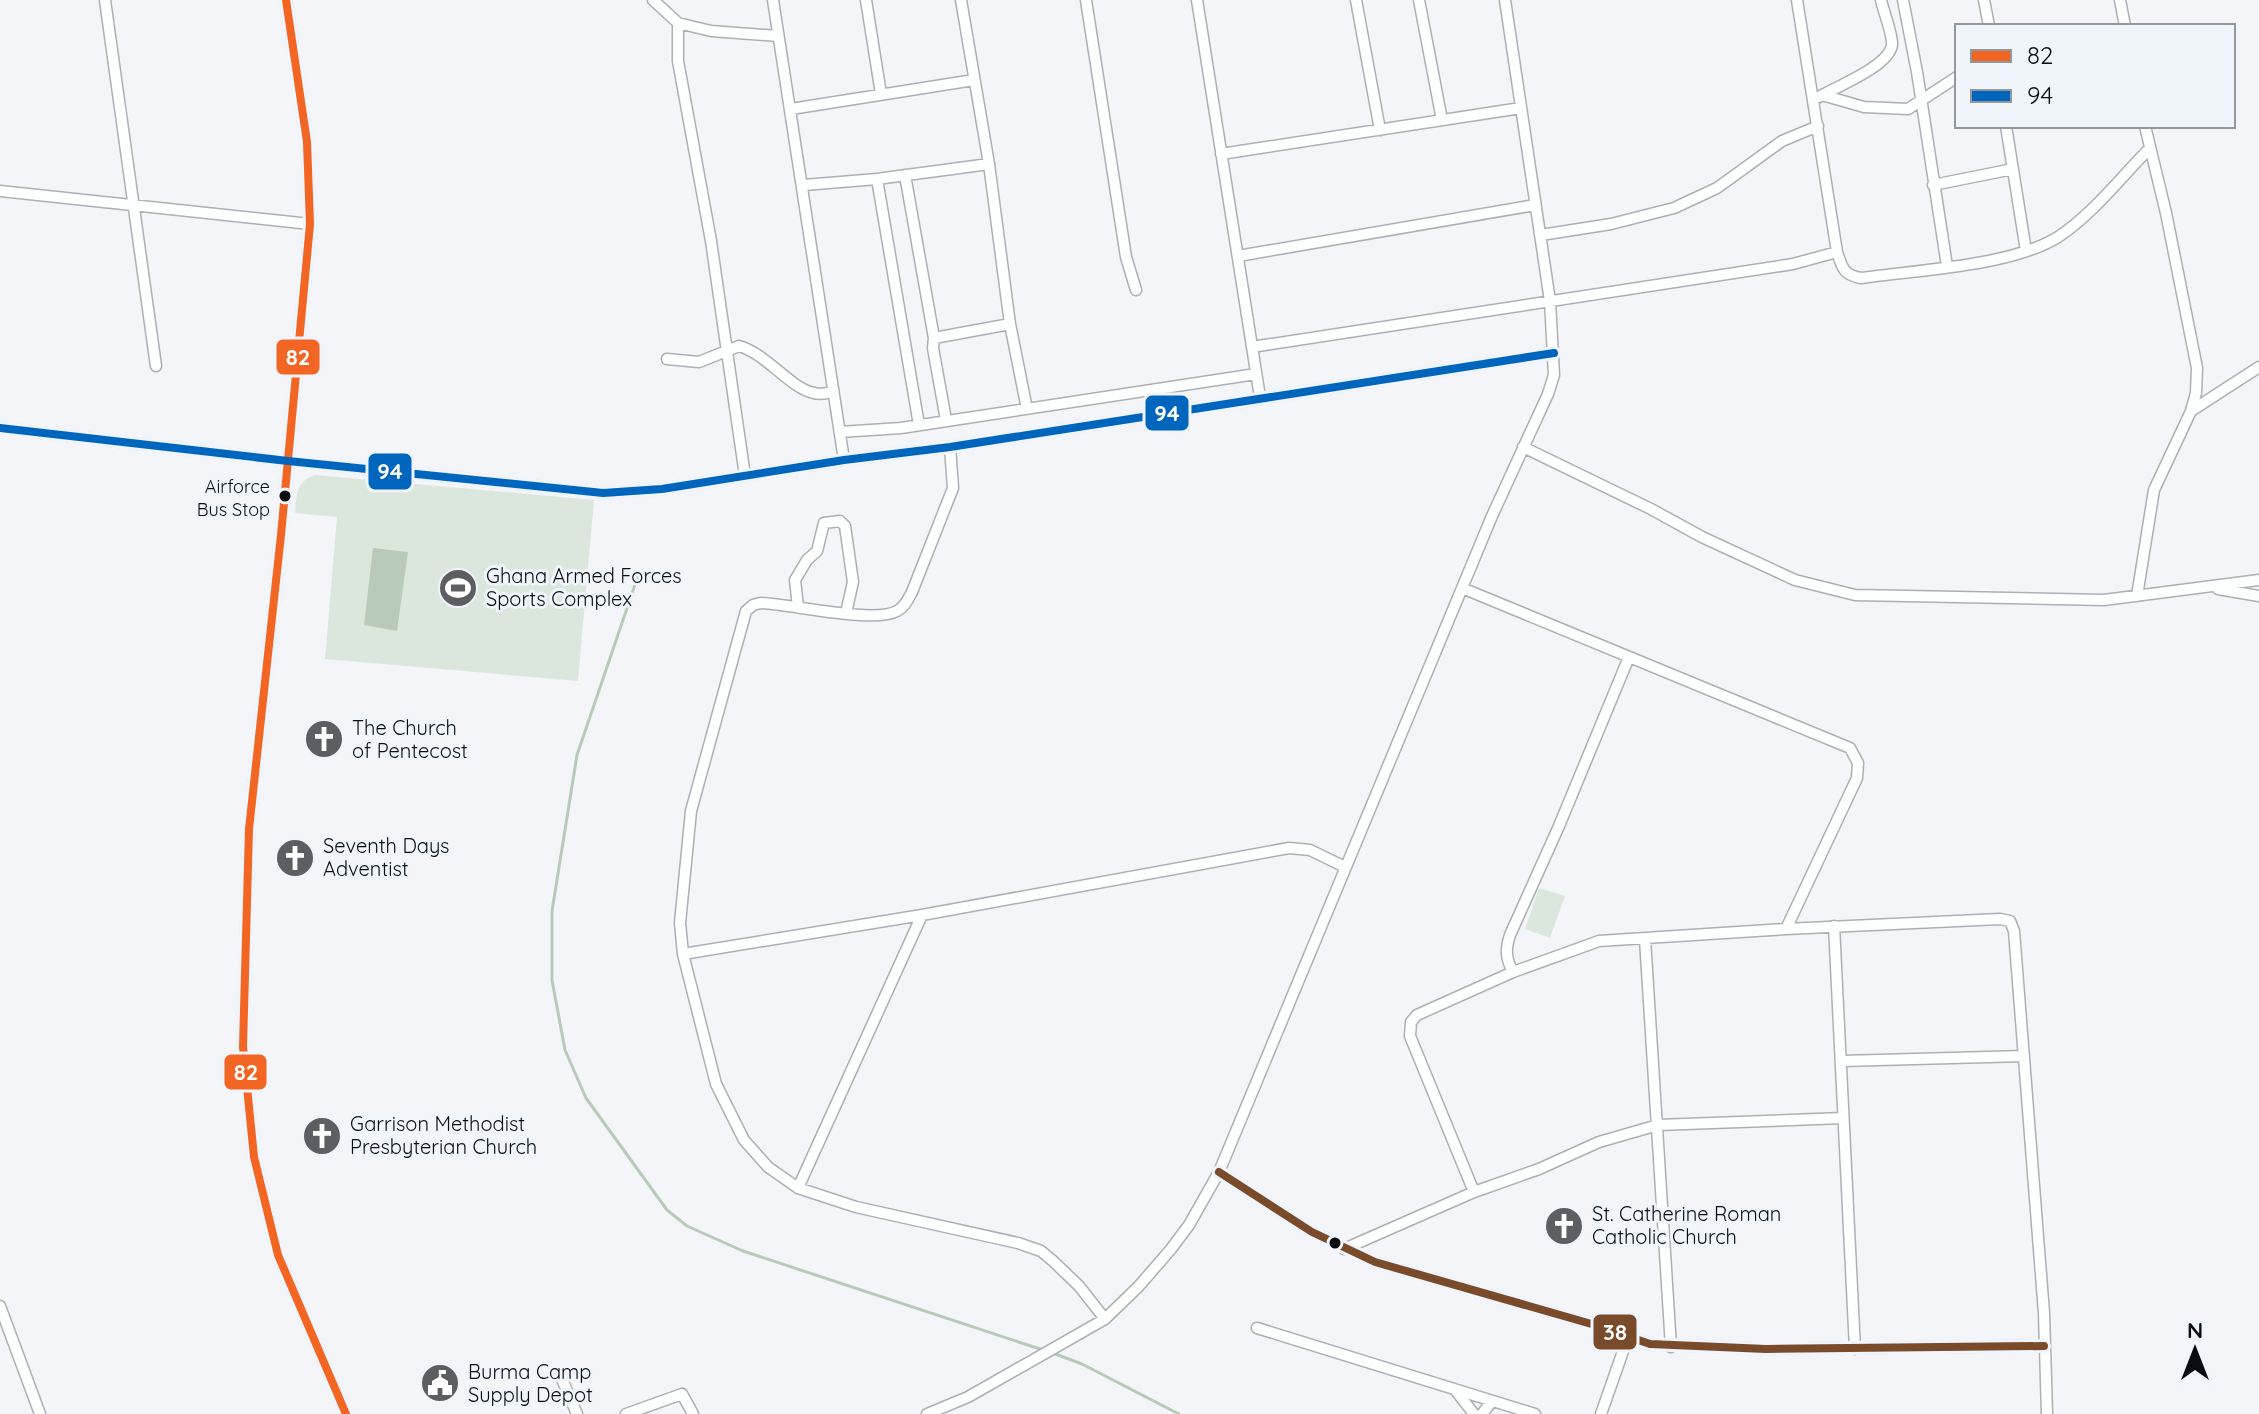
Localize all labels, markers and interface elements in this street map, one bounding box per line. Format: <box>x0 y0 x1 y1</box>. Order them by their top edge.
legend <box>1955 24 2235 128</box>
text: 82 <box>2027 40 2053 70</box>
text: 94 <box>2027 80 2053 110</box>
line badge: 82 <box>275 338 321 376</box>
text: 82 <box>286 343 310 371</box>
line badge: 94 <box>1144 394 1190 432</box>
text: 94 <box>1154 399 1180 427</box>
line badge: 94 <box>367 452 413 491</box>
text: 94 <box>377 457 403 485</box>
place label: Airforce Bus Stop <box>197 475 270 521</box>
marker: Airforce Bus Stop <box>277 488 293 504</box>
place label: Ghana Armed Forces Sports Complex <box>486 563 682 611</box>
sports icon: Ghana Armed Forces Sports Complex <box>437 567 479 609</box>
place label: The Church of Pentecost <box>352 715 468 763</box>
church icon: The Church of Pentecost <box>303 718 345 760</box>
place label: Seventh Days Adventist <box>323 833 449 881</box>
church icon: Seventh Days Adventist <box>274 837 316 879</box>
line badge: 82 <box>223 1053 268 1091</box>
text: 82 <box>234 1058 258 1086</box>
place label: Garrison Methodist Presbyterian Church <box>350 1111 537 1159</box>
church icon: Garrison Methodist Presbyterian Church <box>301 1115 343 1157</box>
place label: St. Catherine Roman Catholic Church <box>1592 1201 1781 1249</box>
church icon: St. Catherine Roman Catholic Church <box>1543 1205 1585 1247</box>
unlabelled marker <box>1327 1235 1343 1251</box>
north arrow <box>2155 1310 2235 1390</box>
line badge: 38 <box>1592 1313 1638 1351</box>
text: N <box>2187 1316 2203 1344</box>
text: 38 <box>1603 1318 1627 1346</box>
place label: Burma Camp Supply Depot <box>468 1359 593 1407</box>
public building icon: Burma Camp Supply Depot <box>419 1362 461 1404</box>

